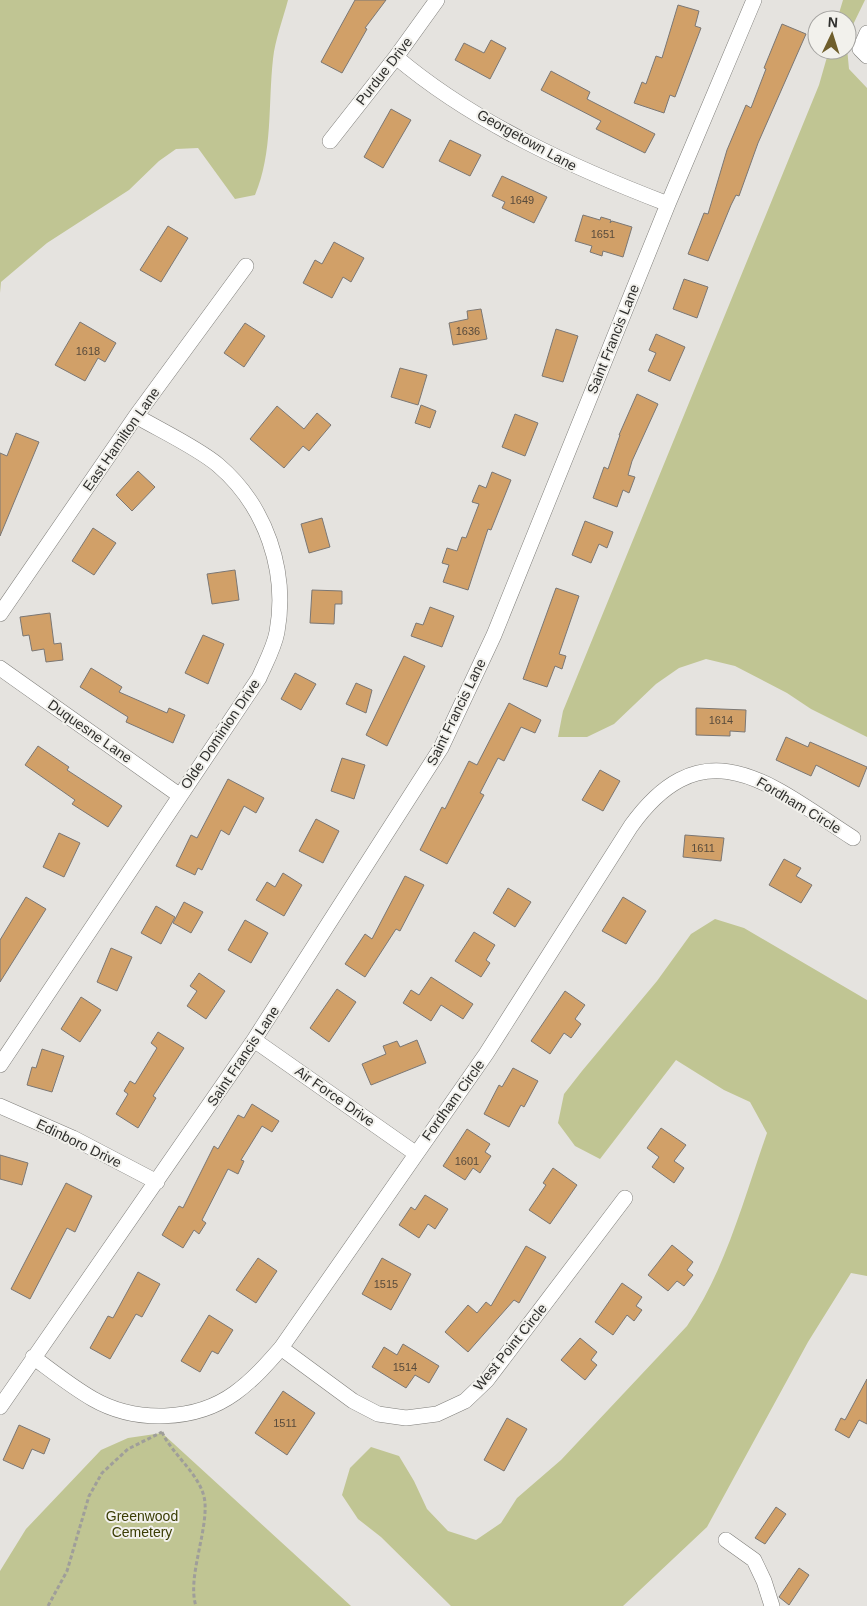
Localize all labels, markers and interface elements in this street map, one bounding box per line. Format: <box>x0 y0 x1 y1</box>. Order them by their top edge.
north arrow <box>807 10 857 60</box>
text: N <box>827 14 839 30</box>
street label: Purdue Drive <box>353 34 416 108</box>
street label: Georgetown Lane <box>474 106 580 174</box>
house number: 1649 <box>510 194 534 206</box>
house number: 1651 <box>591 228 615 240</box>
street label: Saint Francis Lane <box>584 282 642 396</box>
house number: 1636 <box>456 325 480 337</box>
house number: 1618 <box>76 345 100 357</box>
street label: East Hamilton Lane <box>79 384 163 494</box>
street label: Saint Francis Lane <box>423 656 489 768</box>
street label: Olde Dominion Drive <box>177 676 263 792</box>
street label: Duquesne Lane <box>45 696 135 766</box>
house number: 1614 <box>709 714 733 726</box>
street label: Fordham Circle <box>754 773 844 837</box>
house number: 1611 <box>691 842 715 854</box>
street label: Saint Francis Lane <box>204 1003 282 1109</box>
street label: Fordham Circle <box>418 1056 488 1143</box>
street label: Air Force Drive <box>292 1063 378 1129</box>
street label: Edinboro Drive <box>34 1116 124 1171</box>
house number: 1601 <box>455 1155 479 1167</box>
house number: 1515 <box>374 1278 398 1290</box>
street label: West Point Circle <box>470 1300 550 1394</box>
house number: 1514 <box>393 1361 417 1373</box>
house number: 1511 <box>273 1417 297 1429</box>
park label: Greenwood Cemetery <box>106 1508 178 1540</box>

